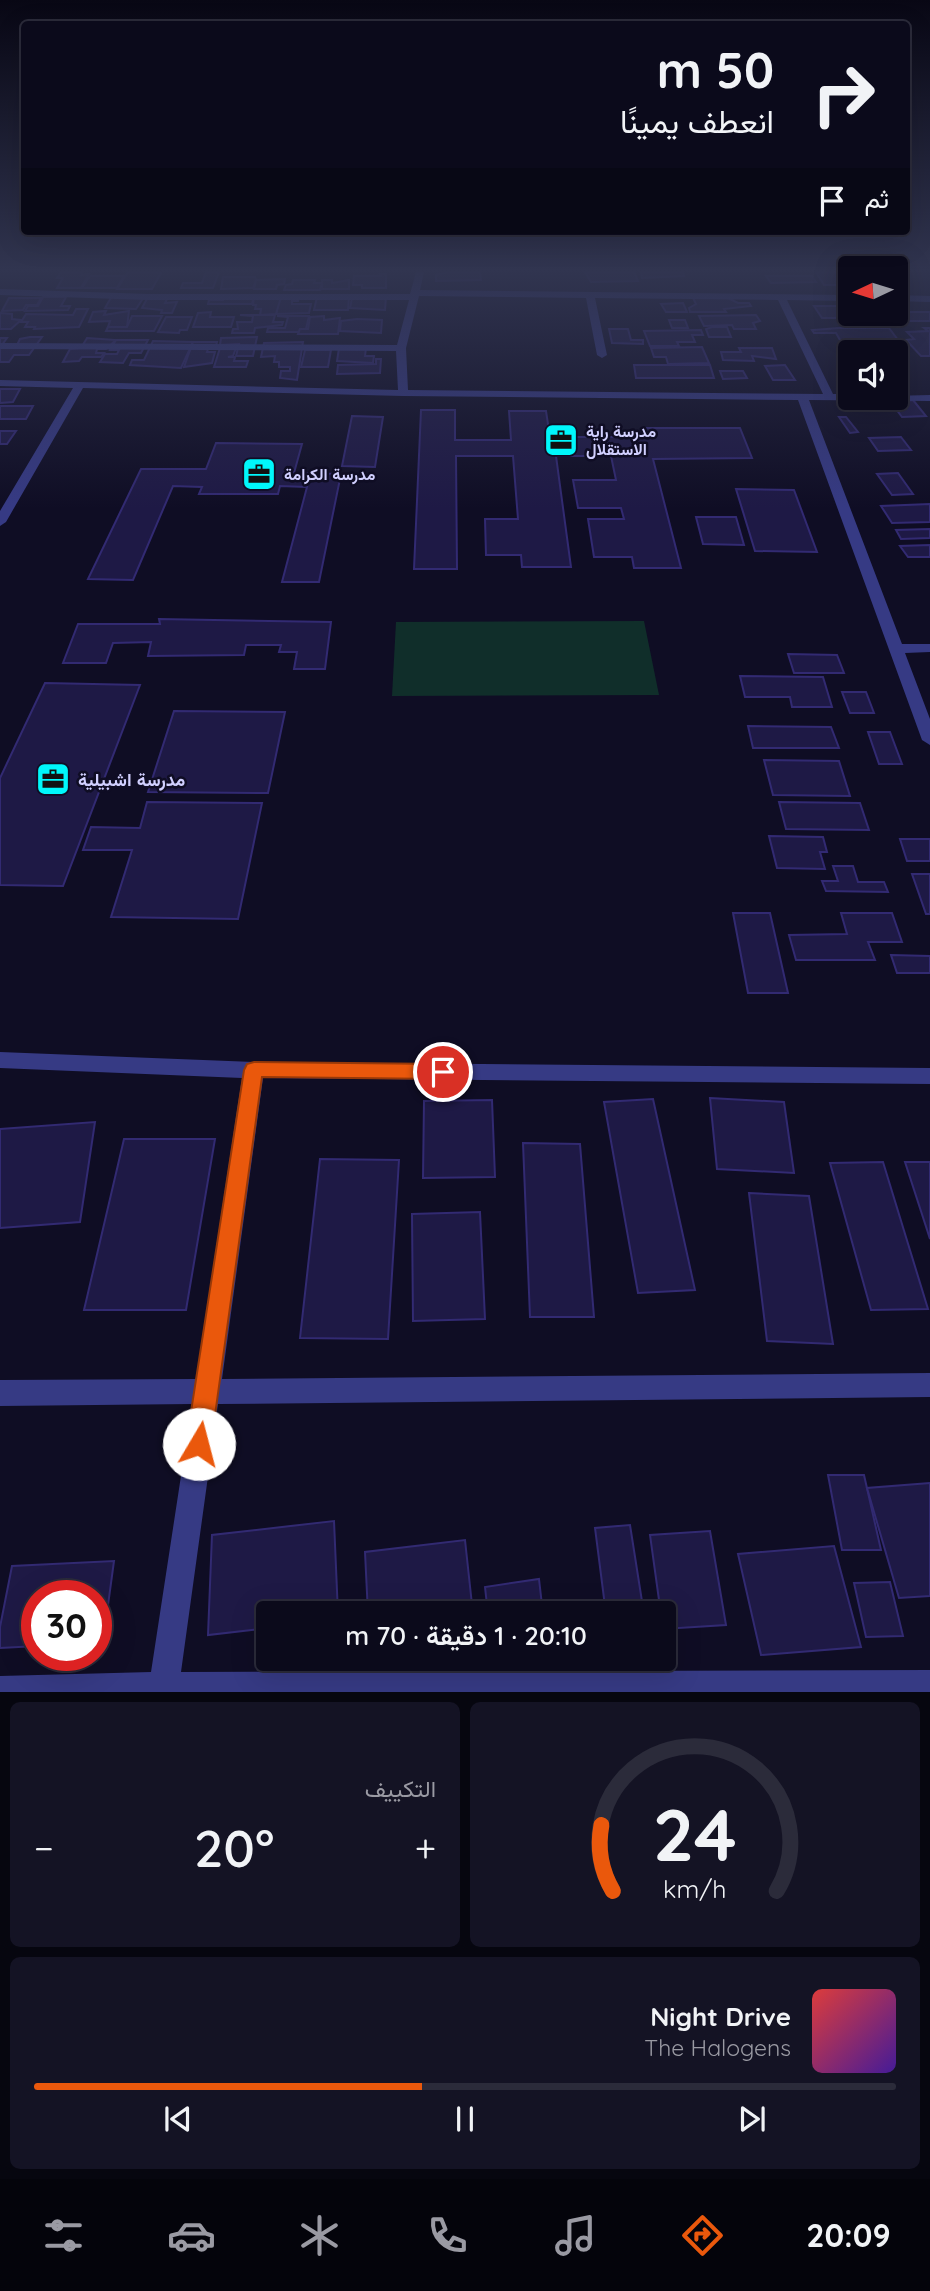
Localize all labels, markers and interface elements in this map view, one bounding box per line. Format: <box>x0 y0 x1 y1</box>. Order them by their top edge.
text: 50 m <box>657 39 774 100</box>
icon: right <box>798 49 889 140</box>
text: انعطف يمينًا <box>620 101 774 141</box>
icon: arrive <box>813 182 851 220</box>
text: ثم <box>865 182 889 215</box>
north arrow <box>838 256 908 326</box>
map controls <box>838 256 908 410</box>
button: sound <box>838 340 908 410</box>
office icon: مدرسة راية الاستقلال <box>542 421 580 459</box>
place label: مدرسة راية الاستقلال <box>586 421 656 459</box>
office icon: مدرسة الكرامة <box>240 455 278 493</box>
place label: مدرسة الكرامة <box>284 464 376 485</box>
office icon: مدرسة اشبيلية <box>34 760 72 798</box>
place label: مدرسة اشبيلية <box>78 768 185 791</box>
pin <box>413 1042 473 1102</box>
icon: arrive <box>424 1053 462 1091</box>
position arrow <box>162 1407 236 1481</box>
speed limit sign: 30 <box>21 1580 112 1671</box>
text: 20:10 · 1 دقيقة · 70 m <box>345 1619 587 1652</box>
text: التكييف <box>365 1774 436 1803</box>
text: 24 <box>653 1788 737 1879</box>
text: 20° <box>194 1815 274 1880</box>
text: − <box>34 1824 54 1872</box>
text: + <box>415 1824 436 1872</box>
text: km/h <box>663 1872 727 1903</box>
text: Night Drive <box>650 2000 791 2033</box>
text: The Halogens <box>644 2033 791 2062</box>
icon: previous <box>159 2100 197 2138</box>
icon: pause <box>446 2100 484 2138</box>
icon: next <box>733 2100 771 2138</box>
icon: filters <box>39 2211 88 2260</box>
icon: car <box>167 2211 216 2260</box>
icon: climate <box>295 2211 344 2260</box>
icon: phone <box>423 2211 472 2260</box>
icon: music <box>551 2211 600 2260</box>
icon: directions <box>678 2211 727 2260</box>
text: 20:09 <box>806 2215 891 2255</box>

